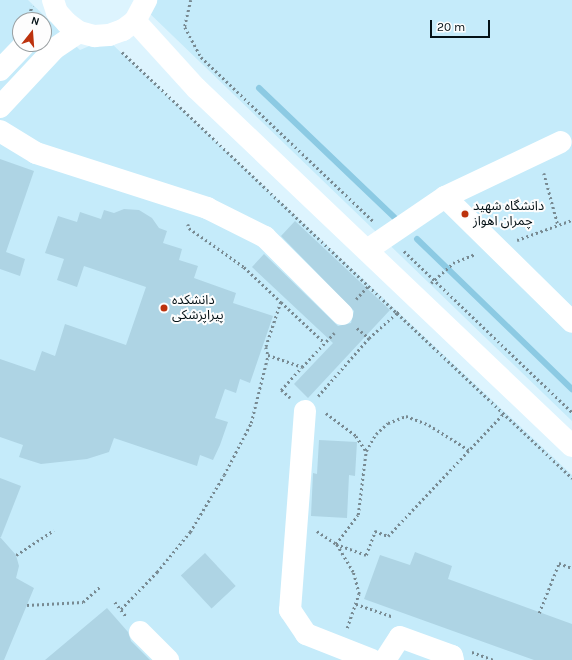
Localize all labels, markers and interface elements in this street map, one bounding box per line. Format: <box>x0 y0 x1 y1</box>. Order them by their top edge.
north arrow <box>12 12 52 52</box>
scale bar <box>432 12 492 38</box>
text: N <box>30 14 41 28</box>
text: 20 m <box>437 20 465 34</box>
place label: دانشگاه شهید چمران اهواز <box>473 199 544 230</box>
marker: دانشگاه شهید چمران اهواز <box>460 209 470 219</box>
place label: دانشکده پیراپزشکی <box>172 293 224 324</box>
marker: دانشکده پیراپزشکی <box>159 303 169 313</box>

